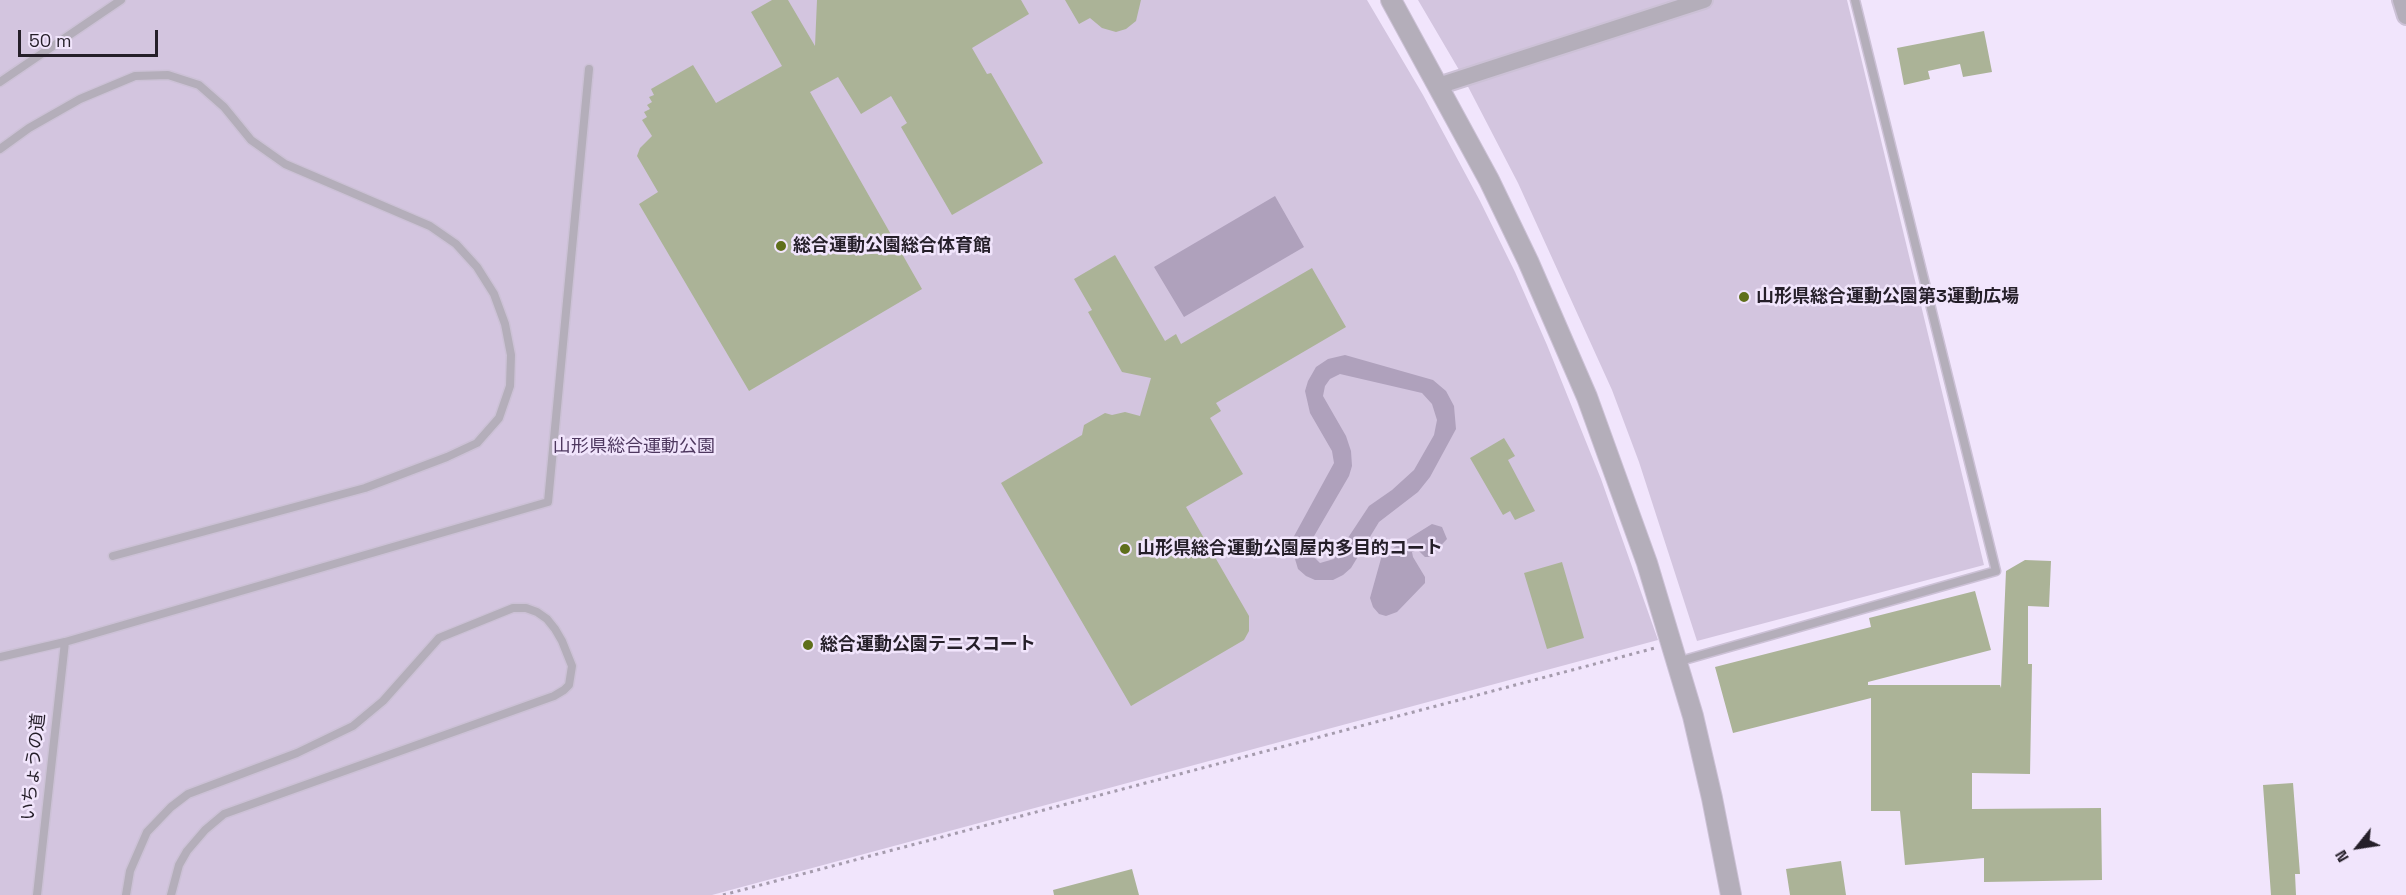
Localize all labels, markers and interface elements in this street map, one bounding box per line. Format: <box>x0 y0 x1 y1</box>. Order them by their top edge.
scale bar <box>21 18 160 56</box>
text: 50 m <box>29 29 71 52</box>
place label: 総合運動公園総合体育館 <box>793 235 991 257</box>
marker: 総合運動公園総合体育館 <box>774 239 788 253</box>
place label: 山形県総合運動公園第3運動広場 <box>1756 286 2019 308</box>
marker: 山形県総合運動公園第3運動広場 <box>1737 290 1751 304</box>
park label: 山形県総合運動公園 <box>553 436 715 458</box>
place label: 山形県総合運動公園屋内多目的コート <box>1137 538 1443 560</box>
marker: 山形県総合運動公園屋内多目的コート <box>1118 542 1132 556</box>
place label: 総合運動公園テニスコート <box>820 634 1036 656</box>
marker: 総合運動公園テニスコート <box>801 638 815 652</box>
street label: いちょうの道 <box>18 712 50 822</box>
north arrow <box>2328 817 2388 877</box>
text: N <box>2330 846 2354 866</box>

